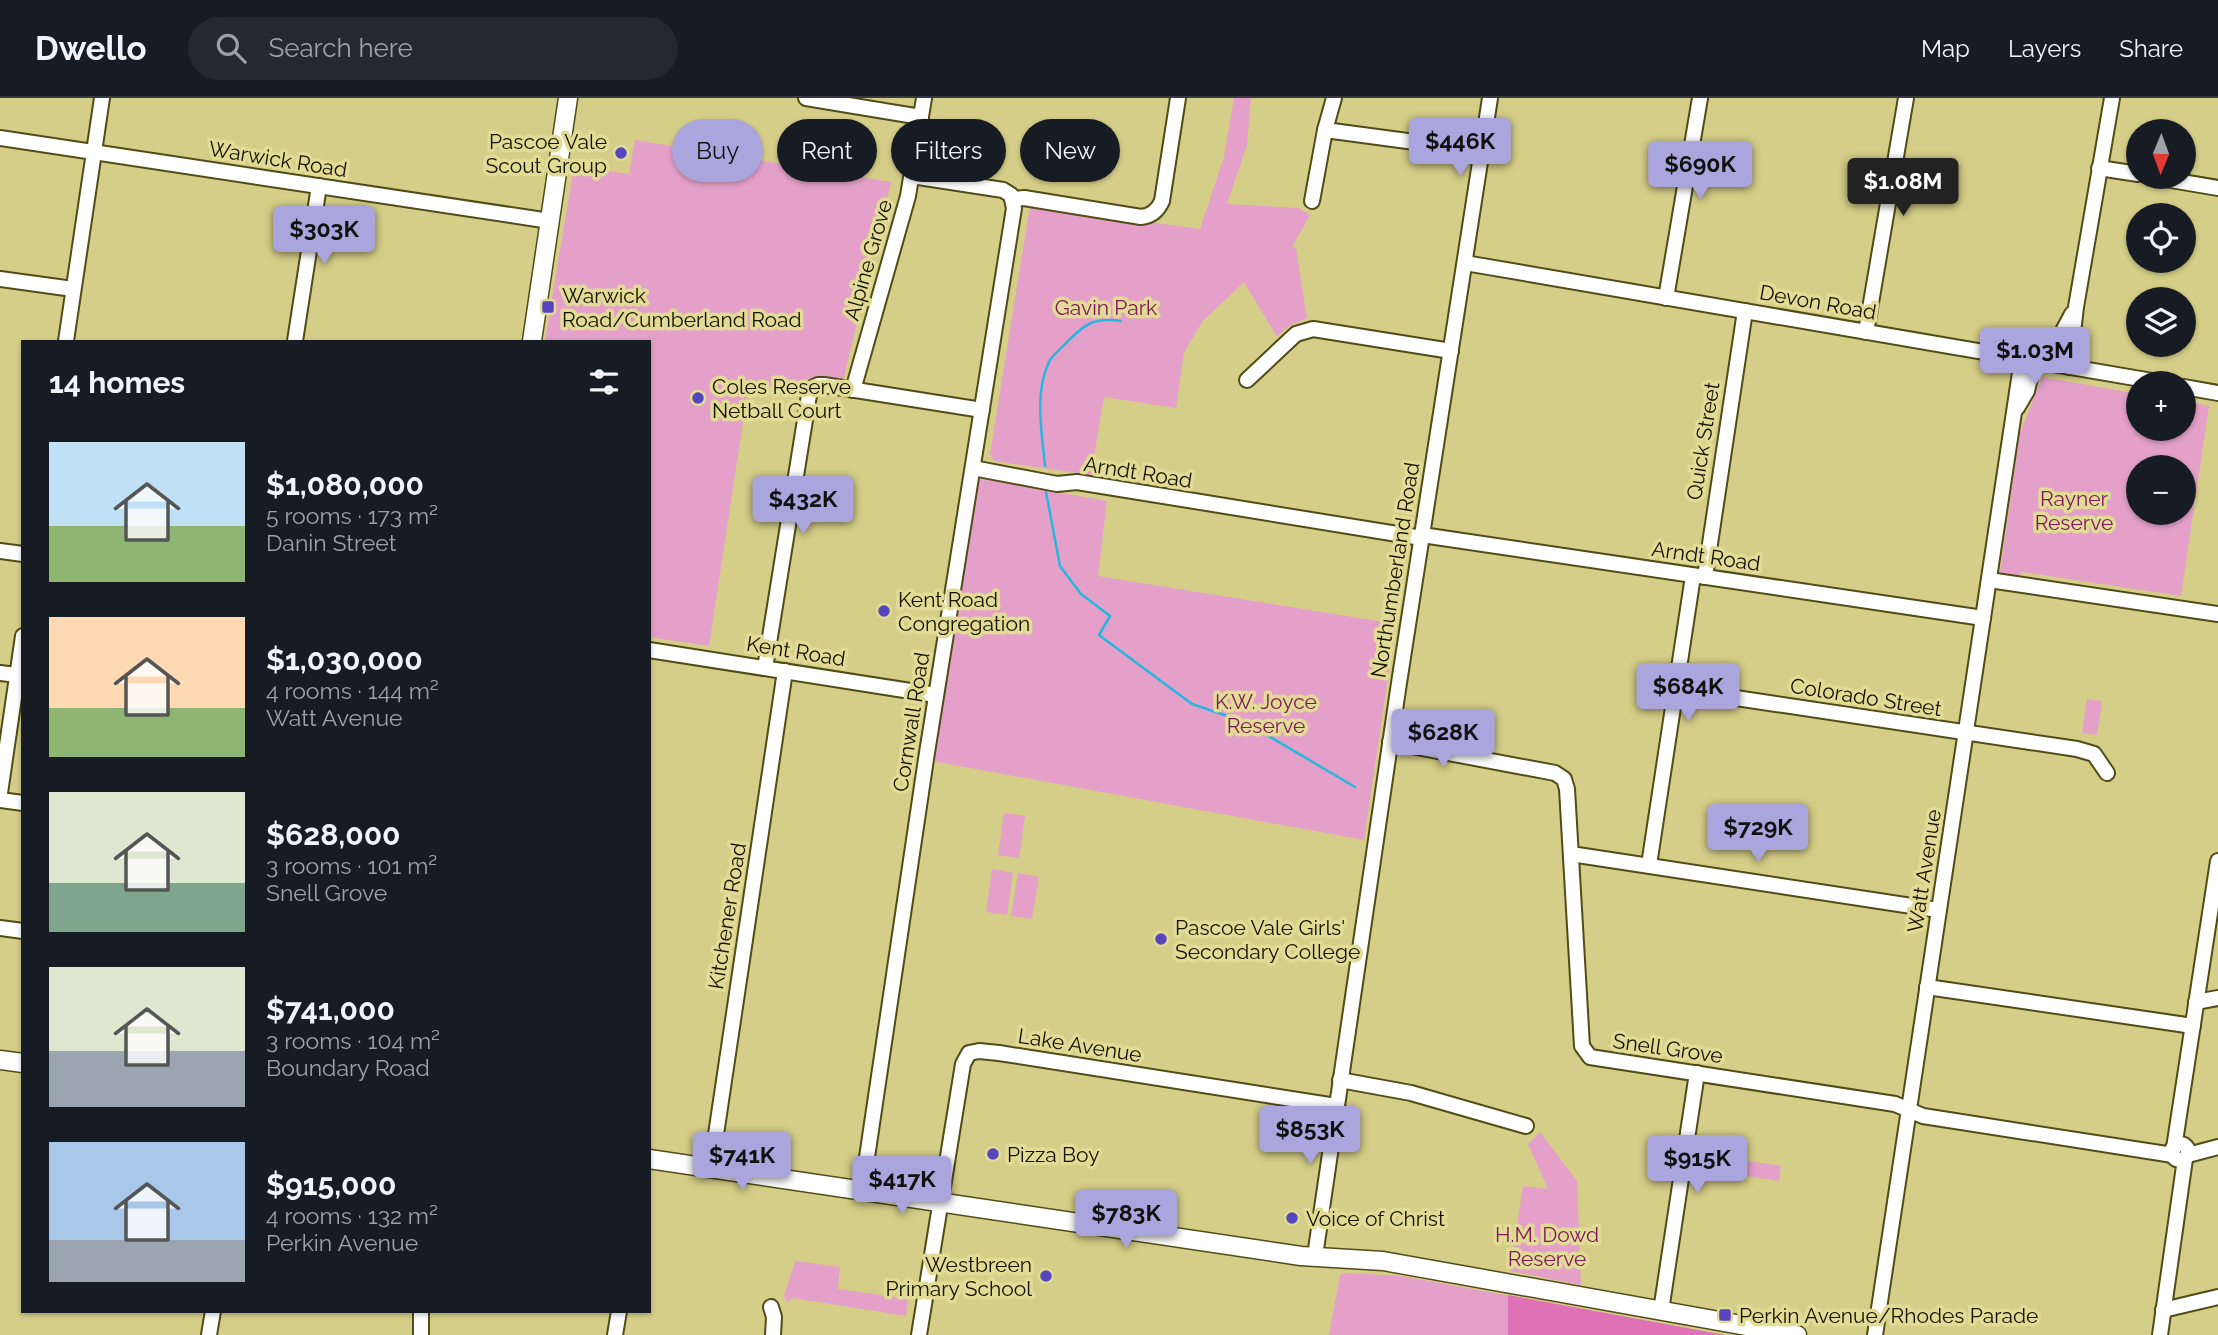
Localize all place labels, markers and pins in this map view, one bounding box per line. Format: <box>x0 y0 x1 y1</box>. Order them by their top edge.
pin: $446K <box>1411 118 1509 178</box>
place label: Pascoe Vale Scout Group <box>485 129 607 178</box>
pin: $690K <box>1651 141 1749 201</box>
marker: Pascoe Vale Scout Group <box>613 145 629 161</box>
pin: $1.08M <box>1846 158 1960 218</box>
pin: $303K <box>275 206 373 266</box>
place label: Warwick Road/Cumberland Road <box>562 283 802 332</box>
marker: Warwick Road/Cumberland Road <box>540 299 556 315</box>
pin: $1.03M <box>1978 328 2092 387</box>
place label: Coles Reserve Netball Court <box>712 374 851 423</box>
marker: Coles Reserve Netball Court <box>690 390 706 406</box>
pin: $432K <box>754 476 852 536</box>
place label: Kent Road Congregation <box>898 587 1030 636</box>
marker: Kent Road Congregation <box>876 603 892 619</box>
pin: $684K <box>1639 664 1737 723</box>
pin: $628K <box>1394 710 1492 769</box>
pin: $729K <box>1709 804 1807 864</box>
place label: Pascoe Vale Girls' Secondary College <box>1175 915 1360 964</box>
marker: Pascoe Vale Girls' Secondary College <box>1153 931 1169 947</box>
pin: $853K <box>1261 1107 1359 1166</box>
pin: $741K <box>693 1132 791 1192</box>
pin: $915K <box>1648 1136 1746 1195</box>
place label: Pizza Boy <box>1007 1142 1100 1167</box>
marker: Pizza Boy <box>985 1146 1001 1162</box>
pin: $417K <box>853 1156 951 1216</box>
pin: $783K <box>1077 1190 1175 1250</box>
place label: Voice of Christ <box>1306 1206 1445 1231</box>
marker: Voice of Christ <box>1284 1210 1300 1226</box>
place label: Westbreen Primary School <box>885 1252 1032 1301</box>
marker: Westbreen Primary School <box>1038 1268 1054 1284</box>
place label: Perkin Avenue/Rhodes Parade <box>1739 1303 2038 1328</box>
marker: Perkin Avenue/Rhodes Parade <box>1717 1307 1733 1323</box>

